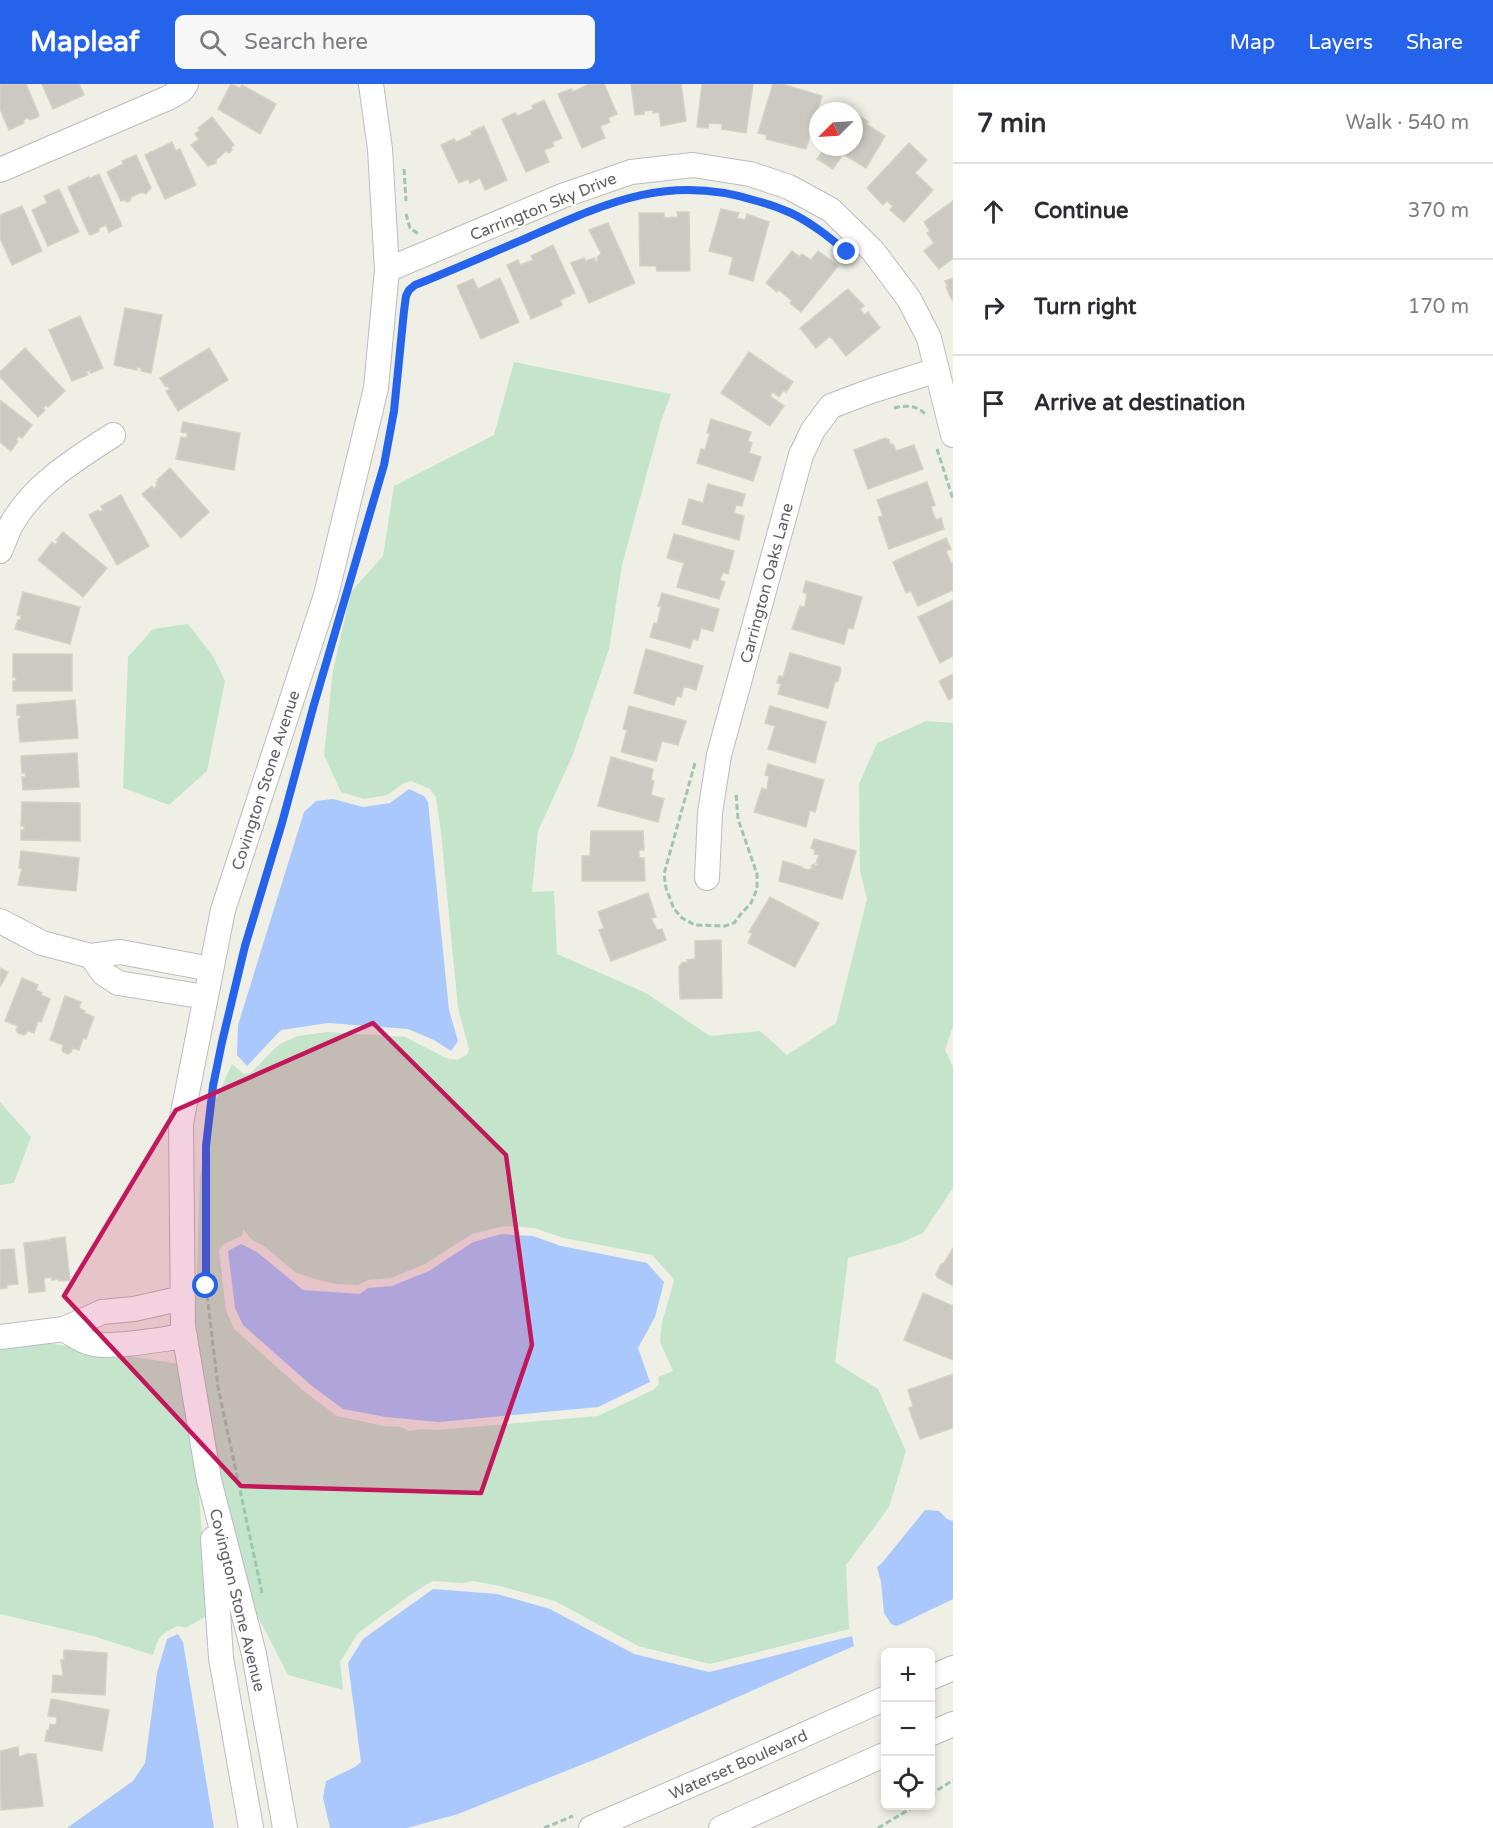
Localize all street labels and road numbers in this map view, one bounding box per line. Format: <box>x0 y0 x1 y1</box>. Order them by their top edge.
street label: Carrington Sky Drive <box>467 168 620 246</box>
street label: Carrington Oaks Lane <box>736 501 798 666</box>
street label: Covington Stone Avenue <box>227 688 304 873</box>
street label: Covington Stone Avenue <box>205 1507 269 1694</box>
street label: Waterset Boulevard <box>666 1725 811 1804</box>

